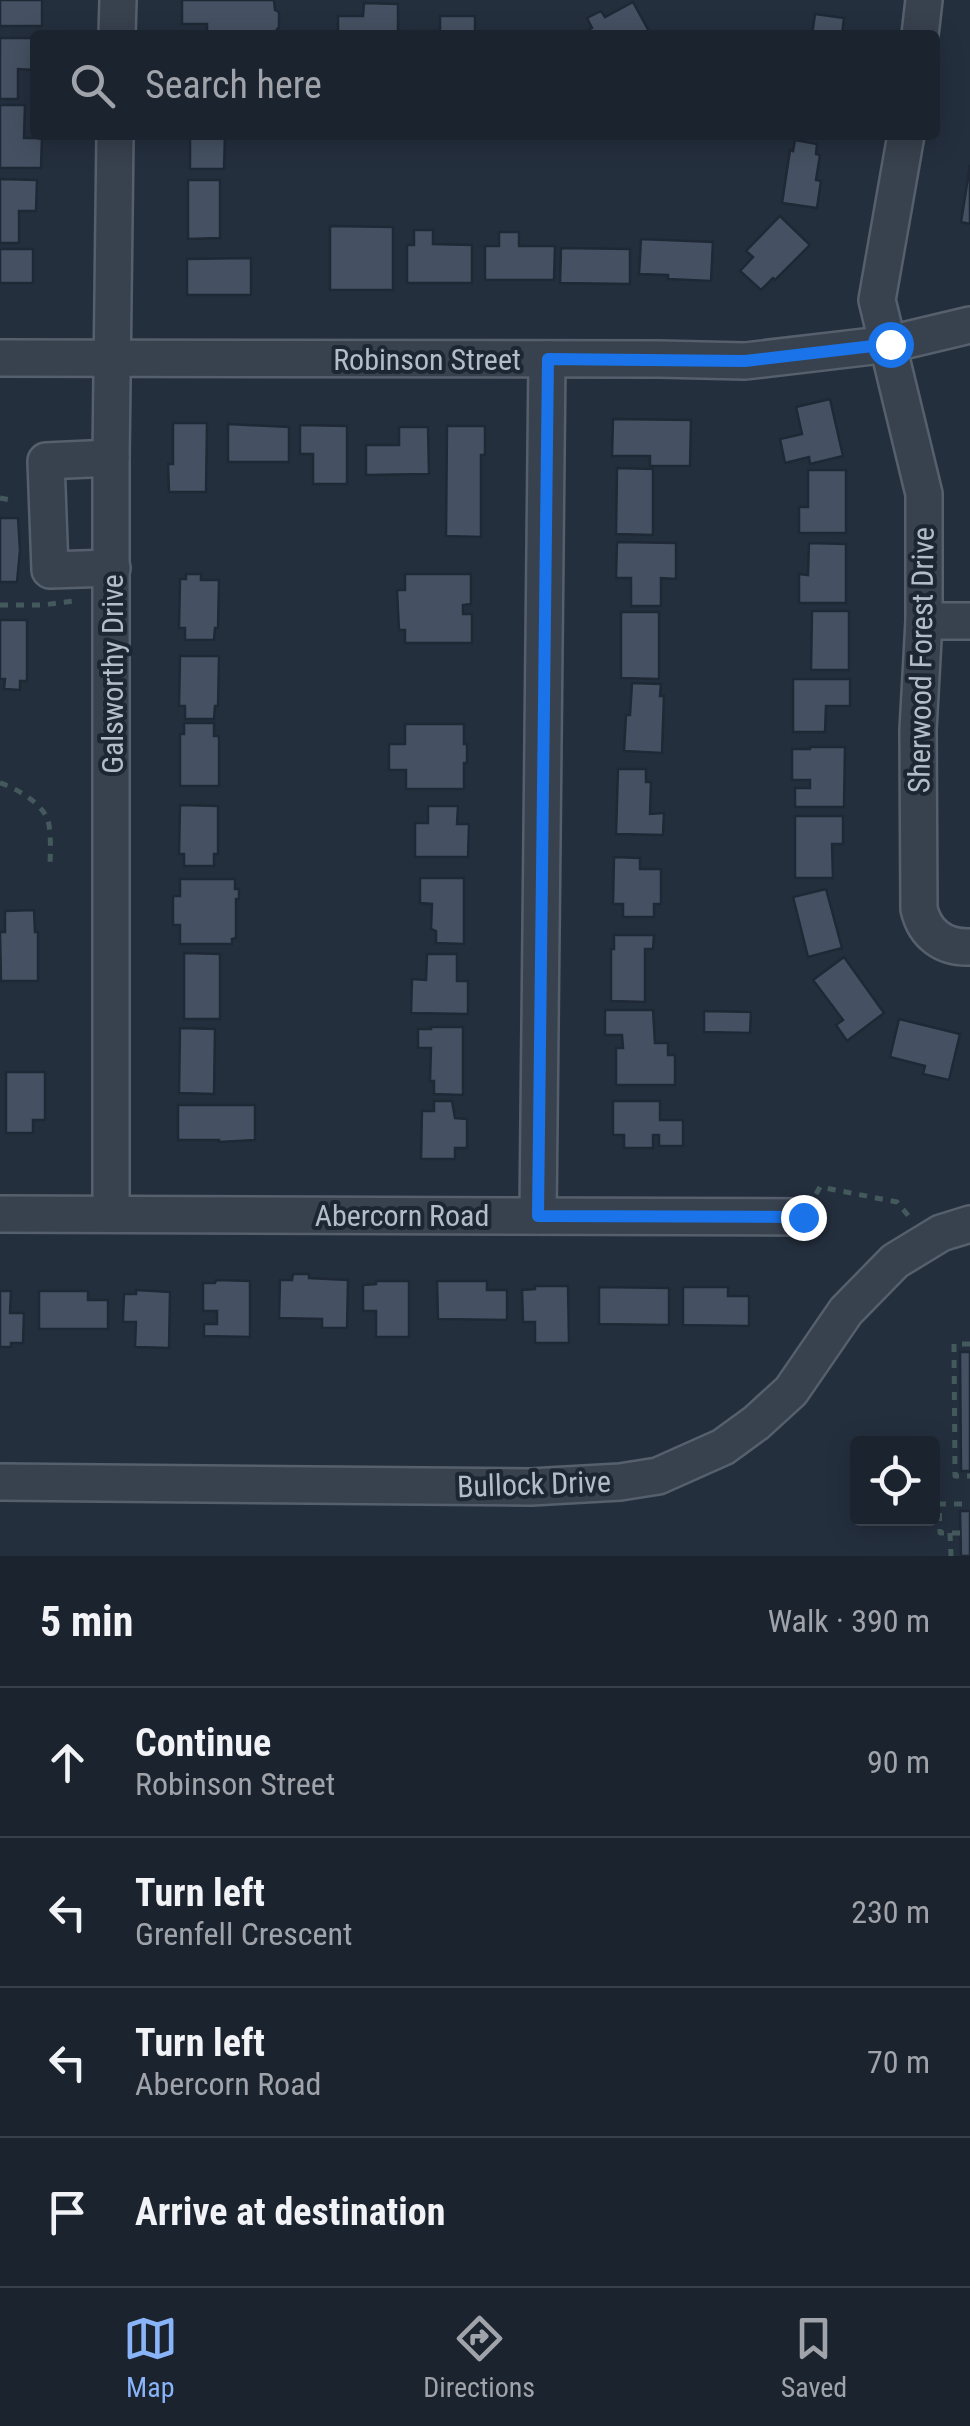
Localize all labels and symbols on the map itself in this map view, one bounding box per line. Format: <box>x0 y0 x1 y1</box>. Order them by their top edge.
route start <box>868 322 914 368</box>
street label: Robinson Street <box>333 342 521 377</box>
street label: Sherwood Forest Drive <box>901 527 941 793</box>
street label: Galsworthy Drive <box>95 574 130 774</box>
route end <box>781 1195 827 1241</box>
street label: Abercorn Road <box>315 1198 489 1233</box>
street label: Bullock Drive <box>457 1464 611 1504</box>

